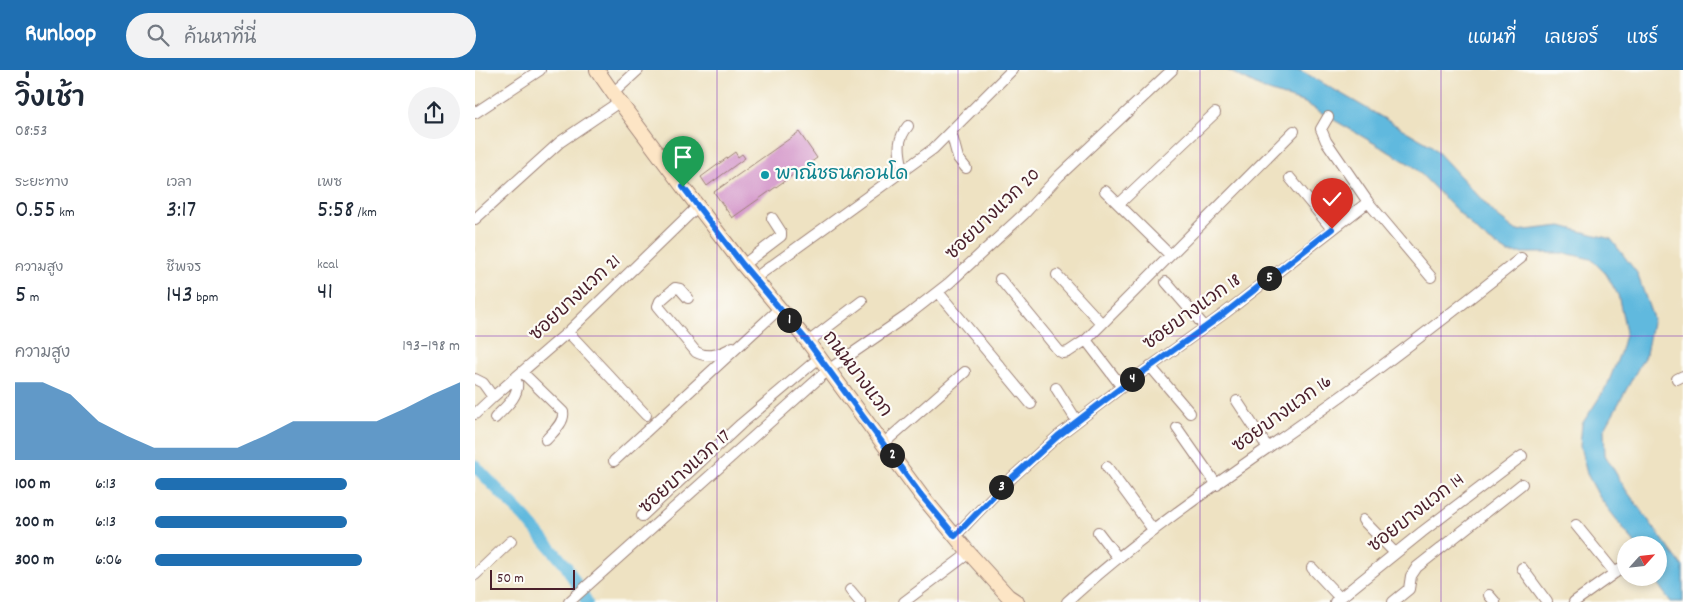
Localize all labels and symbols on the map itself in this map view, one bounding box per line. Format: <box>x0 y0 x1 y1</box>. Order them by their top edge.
pin <box>662 136 704 187</box>
place label: พาณิชธนคอนโด <box>775 160 908 189</box>
street label: ซอยบางแวก 20 <box>940 163 1048 267</box>
marker: พาณิชธนคอนโด <box>759 169 771 181</box>
pin <box>1311 178 1353 229</box>
street label: ซอยบางแวก 21 <box>524 249 628 349</box>
pin: 5 <box>1257 266 1281 290</box>
street label: ซอยบางแวก 18 <box>1138 268 1248 358</box>
pin: 1 <box>777 308 801 332</box>
street label: ถนนบางแวก <box>814 326 898 424</box>
pin: 4 <box>1119 366 1145 392</box>
street label: ซอยบางแวก 16 <box>1228 370 1338 460</box>
street label: ซอยบางแวก 17 <box>634 424 738 522</box>
pin: 2 <box>879 442 905 468</box>
street label: ซอยบางแวก 14 <box>1363 468 1471 560</box>
pin: 3 <box>989 474 1013 500</box>
north arrow <box>1617 536 1667 586</box>
scale bar <box>490 567 575 590</box>

